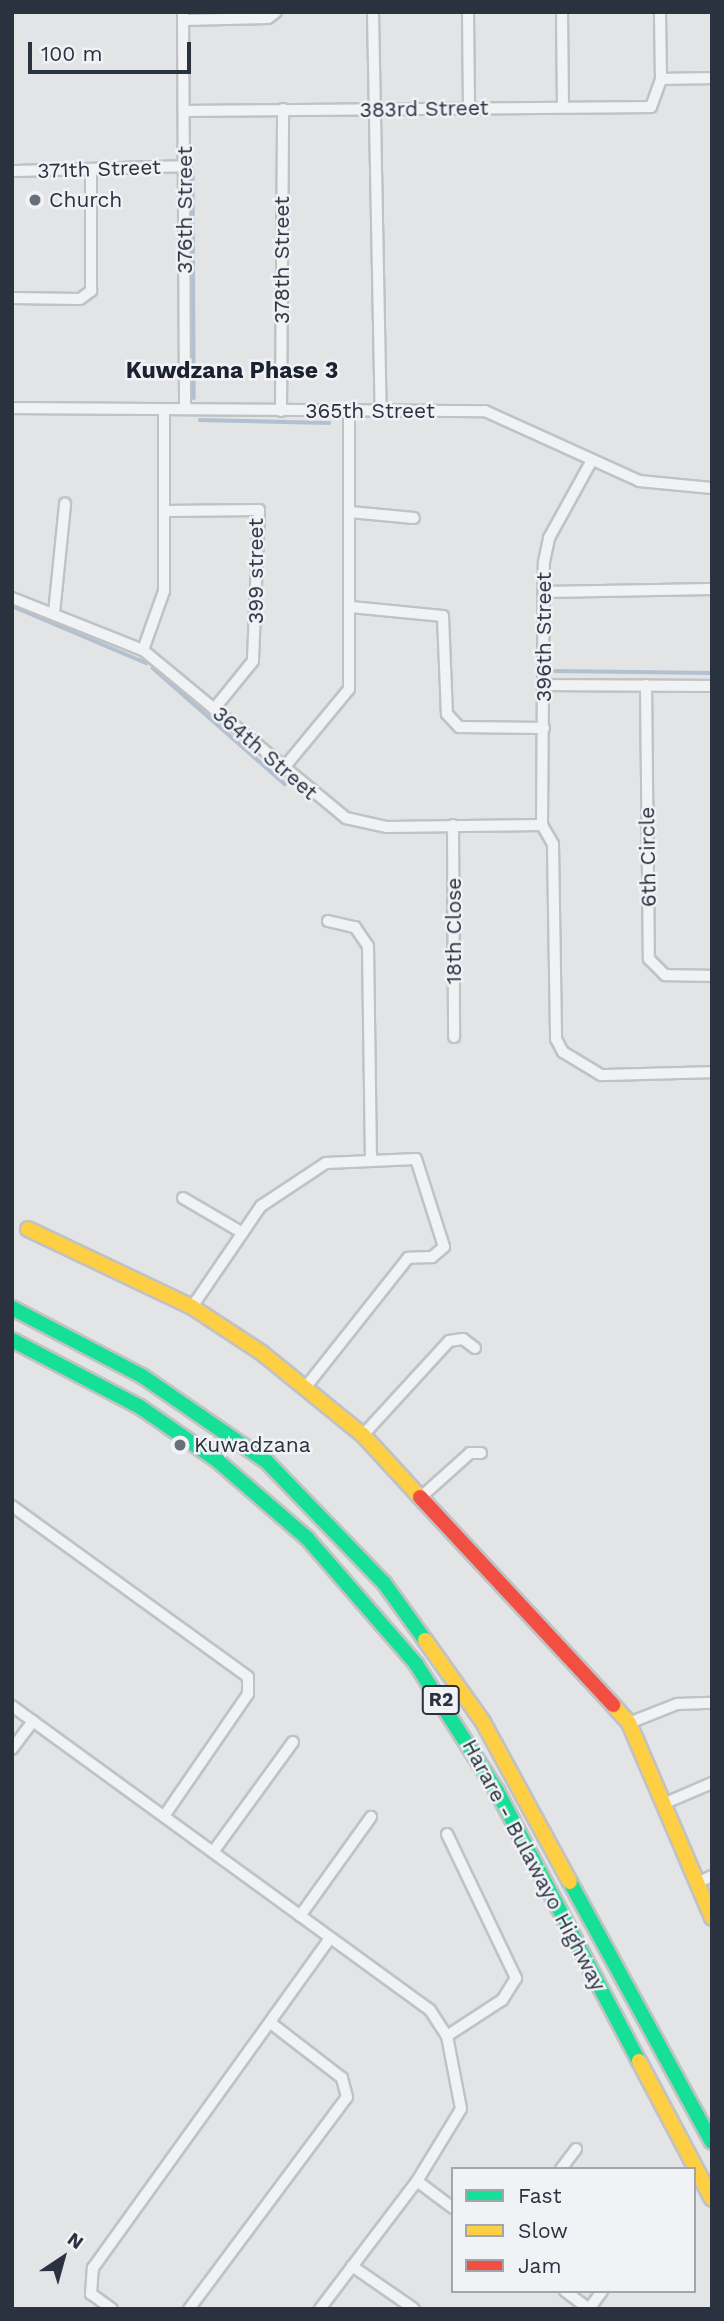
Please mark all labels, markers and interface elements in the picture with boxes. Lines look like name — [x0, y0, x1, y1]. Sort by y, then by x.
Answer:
scale bar — [32, 28, 194, 72]
text: 100 m — [41, 41, 103, 66]
street label: 383rd Street — [359, 95, 489, 123]
street label: 376th Street — [172, 146, 198, 274]
street label: 371th Street — [37, 154, 161, 184]
place label: Church — [49, 187, 122, 213]
marker: Church — [27, 192, 43, 208]
street label: 378th Street — [269, 196, 295, 324]
district label: Kuwdzana Phase 3 — [126, 357, 338, 385]
street label: 365th Street — [305, 398, 435, 424]
street label: 399 street — [243, 518, 269, 624]
street label: 396th Street — [531, 572, 557, 702]
street label: 364th Street — [208, 701, 322, 805]
street label: 6th Circle — [635, 807, 661, 907]
street label: 18th Close — [441, 878, 467, 984]
place label: Kuwadzana — [194, 1432, 311, 1458]
marker: Kuwadzana — [172, 1437, 188, 1453]
road number: R2 — [422, 1684, 460, 1716]
street label: Harare - Bulawayo Highway — [457, 1735, 611, 1995]
legend — [451, 2167, 696, 2293]
text: Fast — [518, 2183, 562, 2208]
text: Slow — [518, 2218, 568, 2243]
north arrow — [28, 2223, 98, 2293]
text: N — [63, 2227, 88, 2254]
text: Jam — [518, 2253, 561, 2278]

